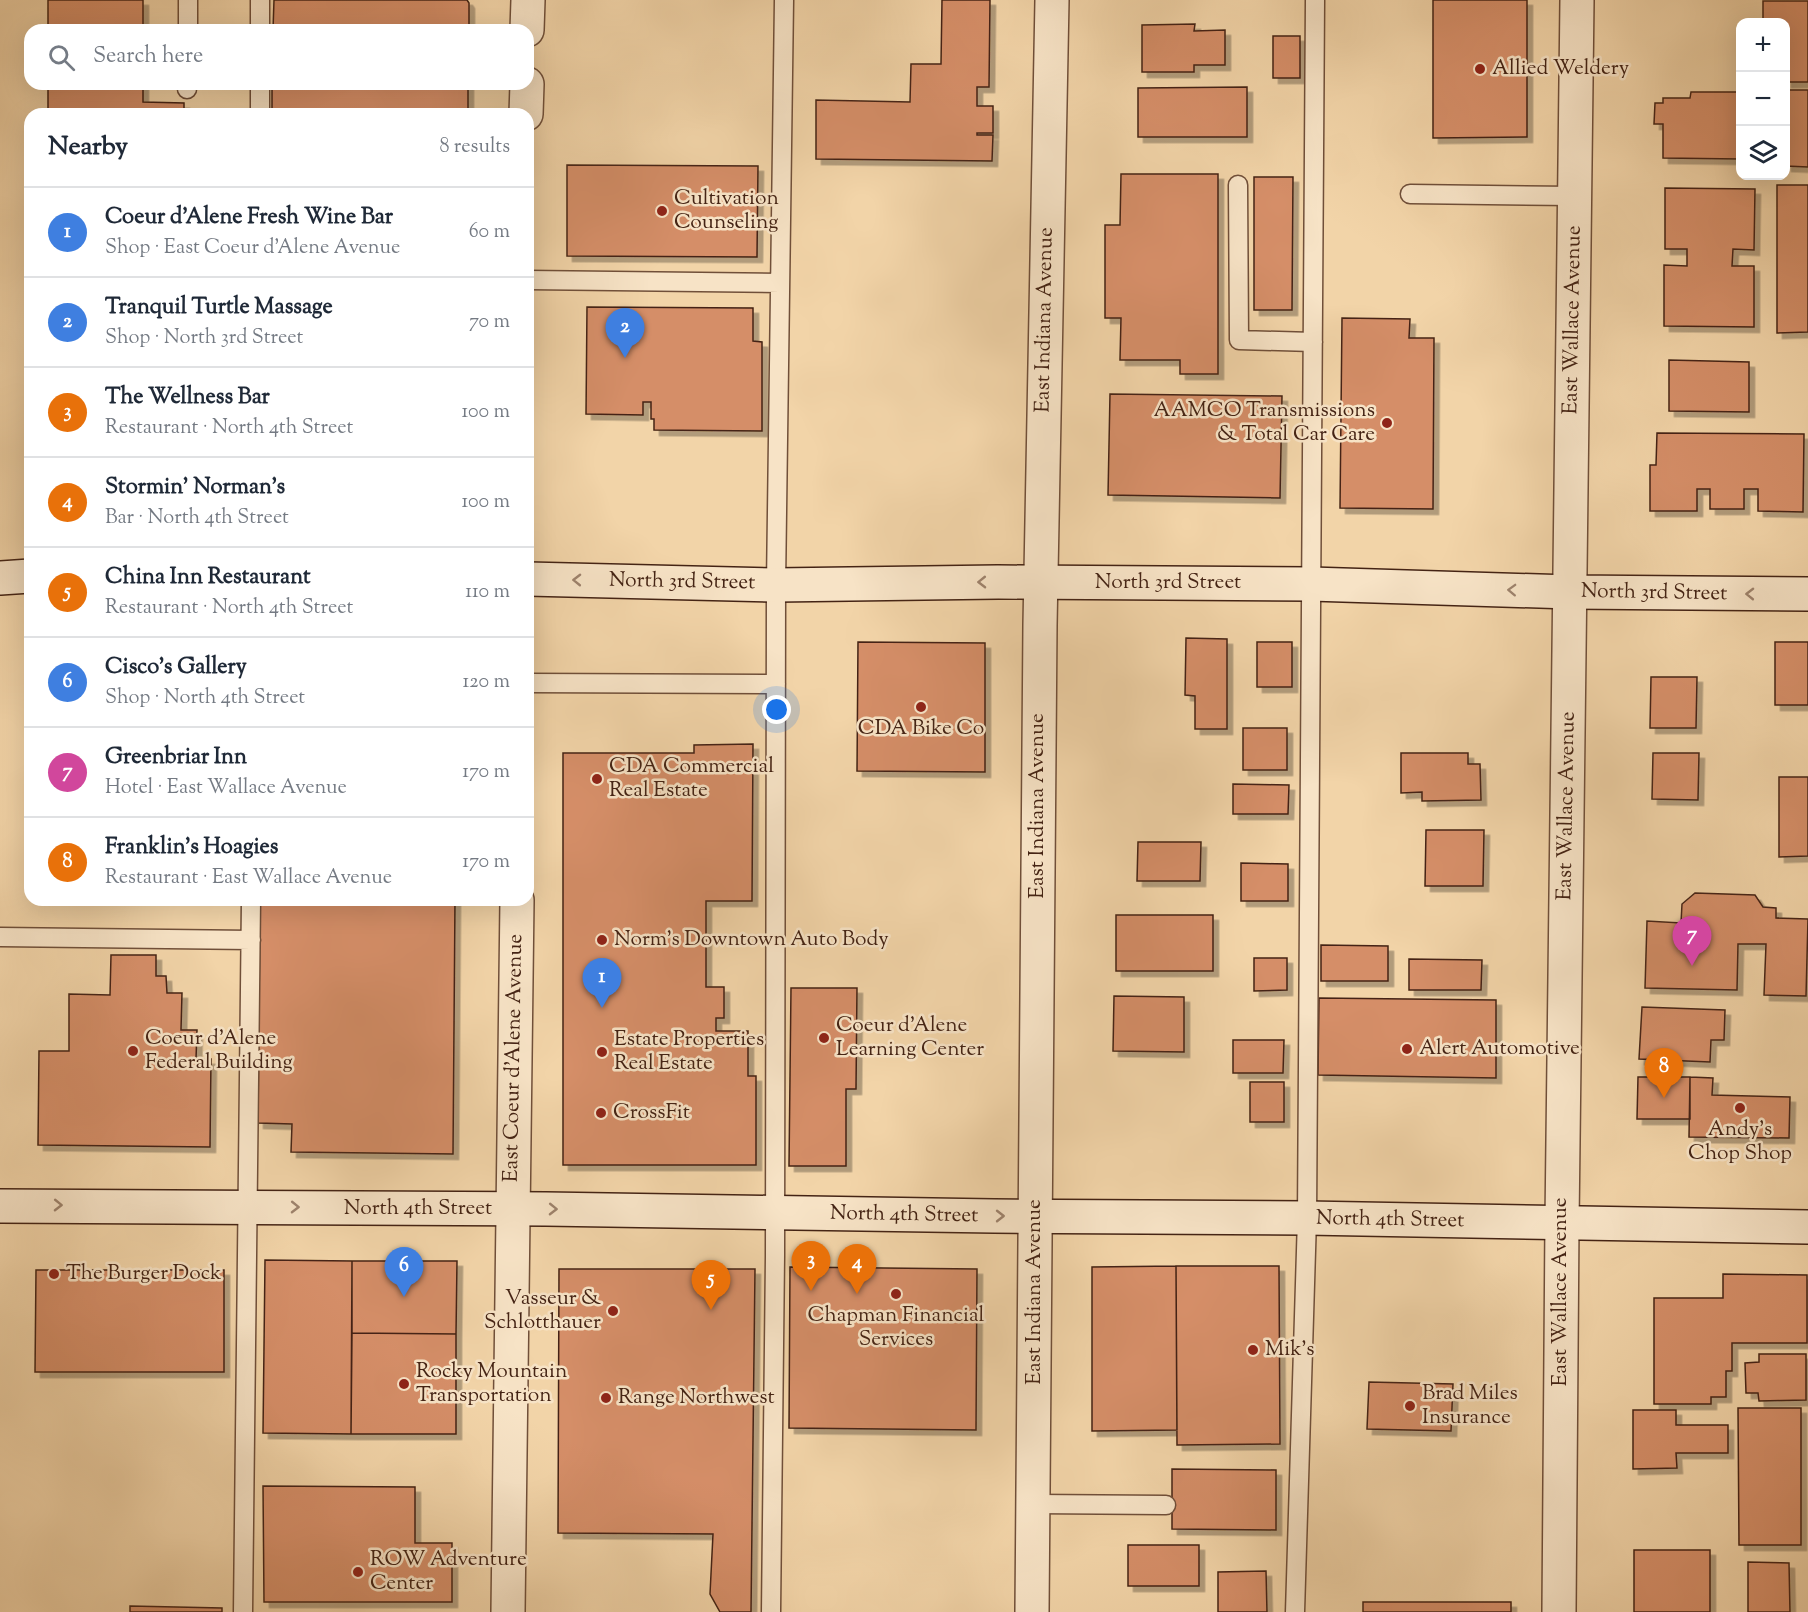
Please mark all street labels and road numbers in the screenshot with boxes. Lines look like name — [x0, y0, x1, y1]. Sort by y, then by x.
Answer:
street label: East Wallace Avenue — [1556, 225, 1590, 415]
street label: East Indiana Avenue — [1028, 227, 1062, 413]
street label: North 3rd Street — [608, 566, 756, 598]
street label: North 3rd Street — [1095, 568, 1241, 598]
street label: North 3rd Street — [1580, 577, 1728, 609]
street label: East Wallace Avenue — [1550, 711, 1584, 901]
street label: East Indiana Avenue — [1023, 713, 1053, 899]
street label: East Coeur d'Alene Avenue — [497, 934, 531, 1182]
street label: North 4th Street — [344, 1194, 492, 1224]
street label: East Wallace Avenue — [1546, 1197, 1576, 1387]
street label: North 4th Street — [830, 1199, 978, 1231]
street label: East Indiana Avenue — [1020, 1199, 1050, 1385]
street label: North 4th Street — [1316, 1204, 1464, 1236]

